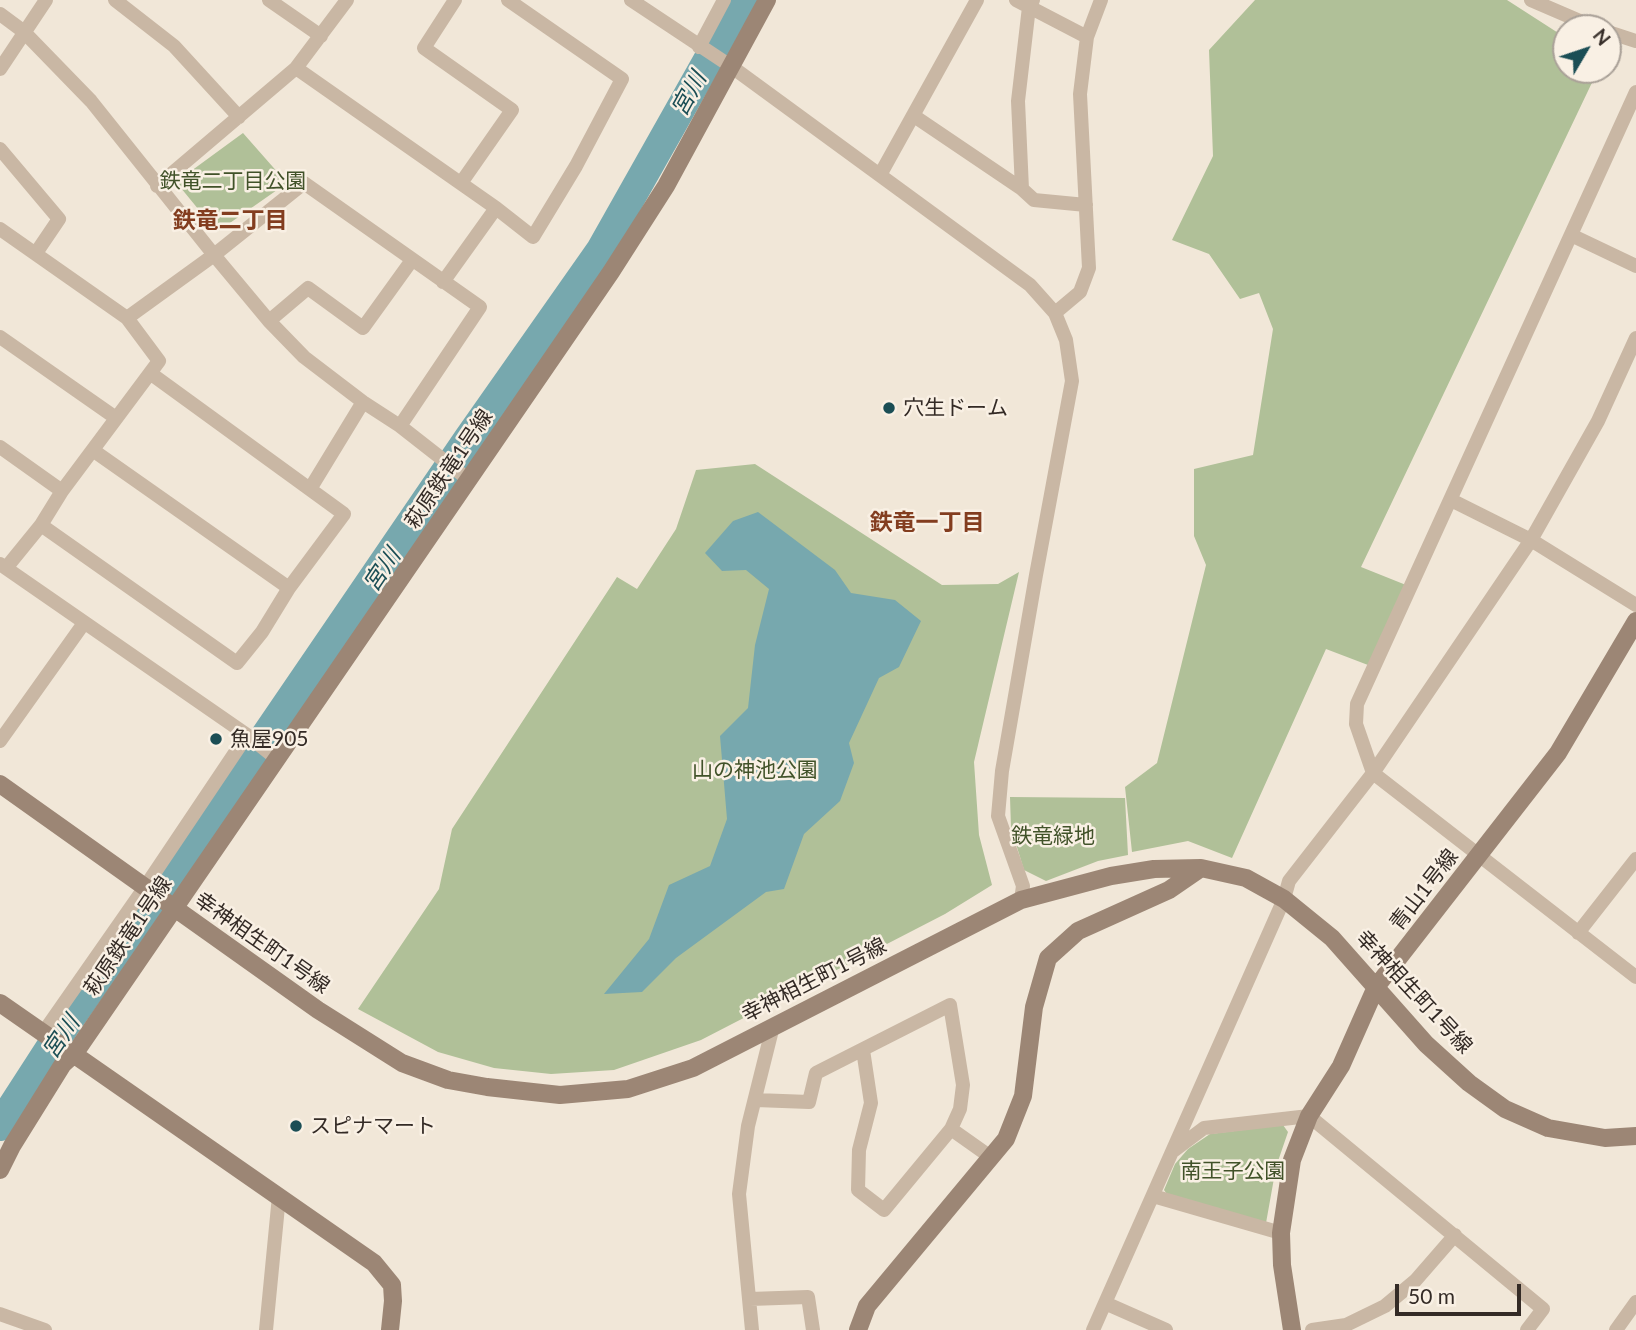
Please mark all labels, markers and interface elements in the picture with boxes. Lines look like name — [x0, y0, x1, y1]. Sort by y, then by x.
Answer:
north arrow — [1552, 14, 1622, 84]
text: N — [1589, 24, 1616, 50]
water label: 宮川 — [666, 67, 712, 121]
park label: 鉄竜二丁目公園 — [160, 168, 306, 194]
district label: 鉄竜二丁目 — [173, 207, 287, 235]
place label: 穴生ドーム — [903, 395, 1008, 421]
marker: 穴生ドーム — [881, 400, 897, 416]
street label: 萩原鉄竜1号線 — [400, 405, 498, 533]
district label: 鉄竜一丁目 — [870, 509, 984, 537]
water label: 宮川 — [358, 543, 406, 597]
place label: 魚屋905 — [230, 726, 309, 752]
marker: 魚屋905 — [208, 731, 224, 747]
park label: 山の神池公園 — [692, 757, 818, 783]
park label: 鉄竜緑地 — [1011, 823, 1095, 849]
street label: 青山1号線 — [1384, 844, 1464, 936]
street label: 萩原鉄竜1号線 — [79, 872, 177, 1000]
street label: 幸神相生町1号線 — [190, 887, 334, 999]
street label: 幸神相生町1号線 — [1351, 925, 1477, 1059]
street label: 幸神相生町1号線 — [737, 933, 891, 1027]
water label: 宮川 — [37, 1010, 85, 1064]
place label: スピナマート — [310, 1113, 436, 1139]
marker: スピナマート — [288, 1118, 304, 1134]
park label: 南王子公園 — [1181, 1158, 1285, 1184]
scale bar — [1398, 1270, 1524, 1314]
text: 50 m — [1408, 1283, 1455, 1308]

